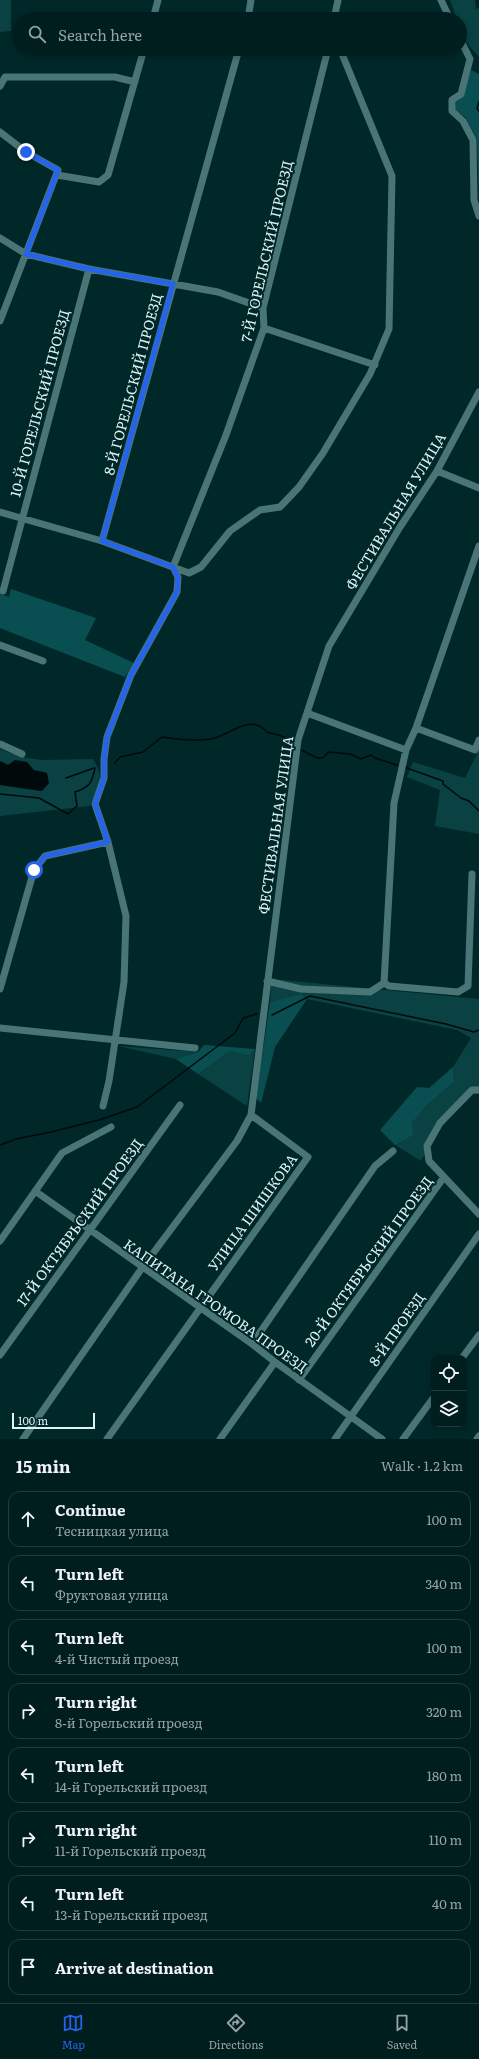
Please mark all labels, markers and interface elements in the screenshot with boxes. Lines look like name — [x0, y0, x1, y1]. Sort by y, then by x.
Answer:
search box — [12, 12, 467, 56]
icon: search — [26, 23, 48, 45]
text: Search here — [58, 23, 142, 46]
route end — [17, 143, 35, 161]
street label: 7-Й ГОРЕЛЬСКИЙ ПРОЕЗД — [235, 158, 297, 344]
street label: 8-Й ГОРЕЛЬСКИЙ ПРОЕЗД — [98, 291, 166, 477]
street label: 10-Й ГОРЕЛЬСКИЙ ПРОЕЗД — [4, 307, 74, 499]
street label: ФЕСТИВАЛЬНАЯ УЛИЦА — [340, 428, 450, 593]
street label: ФЕСТИВАЛЬНАЯ УЛИЦА — [253, 734, 298, 915]
route start — [25, 861, 43, 879]
street label: 17-Й ОКТЯБРЬСКИЙ ПРОЕЗД — [11, 1134, 147, 1310]
street label: УЛИЦА ШИШКОВА — [203, 1149, 302, 1275]
street label: 20-Й ОКТЯБРЬСКИЙ ПРОЕЗД — [299, 1172, 437, 1350]
street label: КАПИТАНА ГРОМОВА ПРОЕЗД — [120, 1234, 312, 1376]
street label: 8-Й ПРОЕЗД — [363, 1288, 429, 1370]
map controls — [431, 1355, 467, 1427]
button: locate — [431, 1355, 467, 1391]
button: layers — [431, 1391, 467, 1427]
scale bar — [12, 1411, 95, 1430]
text: 100 m — [18, 1412, 48, 1428]
text: 15 min — [16, 1453, 71, 1478]
text: Walk · 1.2 km — [381, 1456, 463, 1475]
text: Continue — [55, 1498, 125, 1521]
icon: ahead — [17, 1508, 39, 1530]
text: 100 m — [426, 1510, 462, 1529]
text: Тесницкая улица — [55, 1521, 169, 1540]
text: Turn left — [55, 1562, 124, 1585]
icon: left — [17, 1572, 39, 1594]
text: 340 m — [425, 1574, 462, 1593]
text: Фруктовая улица — [55, 1585, 168, 1604]
text: Turn left — [55, 1626, 124, 1649]
icon: left — [17, 1636, 39, 1658]
text: 100 m — [426, 1638, 462, 1657]
text: 4-й Чистый проезд — [55, 1649, 179, 1668]
text: Turn right — [55, 1690, 137, 1713]
icon: right — [17, 1700, 39, 1722]
text: 320 m — [426, 1702, 462, 1721]
text: 8-й Горельский проезд — [55, 1713, 203, 1732]
text: Turn left — [55, 1754, 124, 1777]
icon: left — [17, 1764, 39, 1786]
text: 180 m — [427, 1766, 462, 1785]
text: 14-й Горельский проезд — [55, 1777, 207, 1796]
text: Turn right — [55, 1818, 137, 1841]
icon: right — [17, 1828, 39, 1850]
text: 110 m — [429, 1830, 462, 1849]
text: 11-й Горельский проезд — [55, 1841, 206, 1860]
text: Turn left — [55, 1882, 124, 1905]
icon: left — [17, 1892, 39, 1914]
text: 40 m — [432, 1894, 462, 1913]
text: 13-й Горельский проезд — [55, 1905, 208, 1924]
icon: arrive — [17, 1956, 39, 1978]
text: Arrive at destination — [55, 1956, 214, 1979]
tab: Map — [62, 2012, 85, 2052]
tab: Directions — [208, 2012, 263, 2052]
tab: Saved — [387, 2012, 417, 2052]

